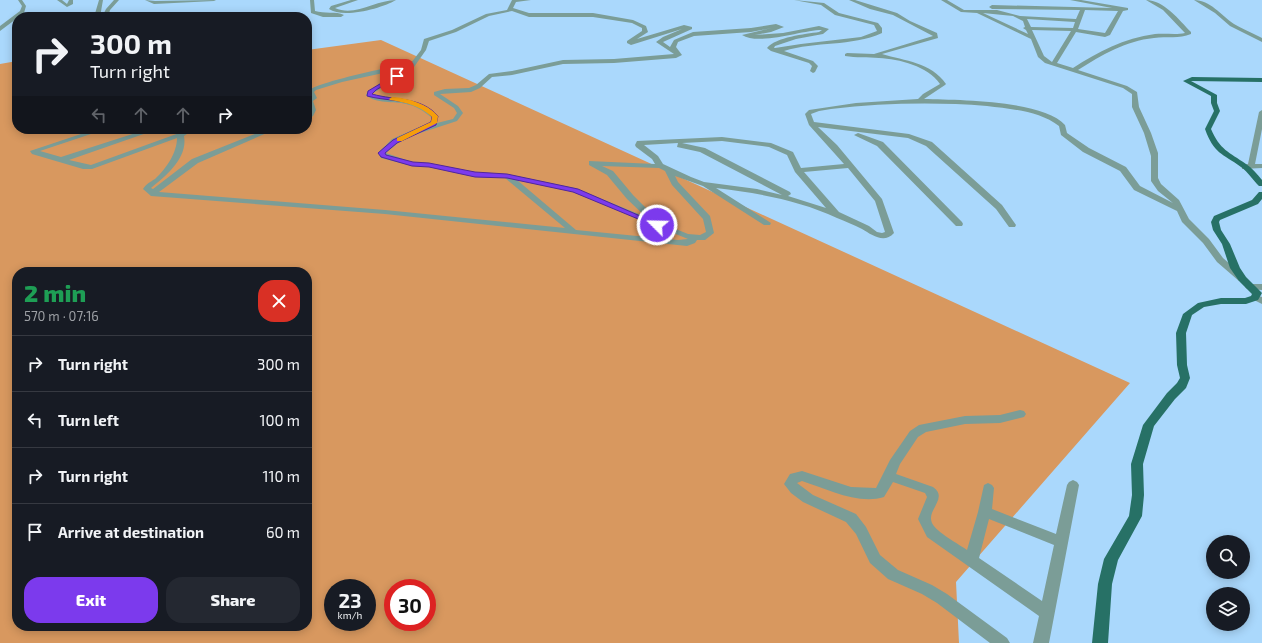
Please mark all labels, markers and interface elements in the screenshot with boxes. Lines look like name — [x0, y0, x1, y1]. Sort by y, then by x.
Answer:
text: 300 m — [90, 26, 172, 60]
icon: right — [24, 28, 76, 80]
pin — [380, 59, 414, 93]
text: Turn right — [90, 60, 170, 82]
icon: arrive — [386, 65, 408, 87]
icon: left — [88, 104, 110, 126]
icon: ahead — [130, 104, 152, 126]
icon: ahead — [172, 104, 194, 126]
icon: right — [214, 104, 236, 126]
position arrow — [636, 204, 678, 246]
text: 2 min — [24, 278, 86, 307]
button: close — [258, 280, 300, 322]
text: 570 m · 07:16 — [24, 308, 99, 324]
icon: right — [24, 353, 46, 375]
text: Turn right — [58, 355, 128, 373]
text: 300 m — [257, 355, 300, 373]
icon: left — [24, 409, 46, 431]
text: Turn left — [58, 411, 119, 429]
text: 100 m — [259, 411, 300, 429]
icon: right — [24, 465, 46, 487]
text: Turn right — [58, 467, 128, 485]
text: 110 m — [263, 467, 300, 485]
icon: arrive — [24, 521, 46, 543]
text: Arrive at destination — [58, 523, 204, 541]
text: 60 m — [266, 523, 300, 541]
map controls — [1206, 535, 1250, 631]
button: search — [1206, 535, 1250, 579]
button: Exit — [24, 577, 158, 623]
button: Share — [166, 577, 300, 623]
speed limit sign: 30 — [384, 579, 436, 631]
button: layers — [1206, 587, 1250, 631]
text: 23 — [339, 588, 361, 612]
text: km/h — [338, 609, 362, 621]

